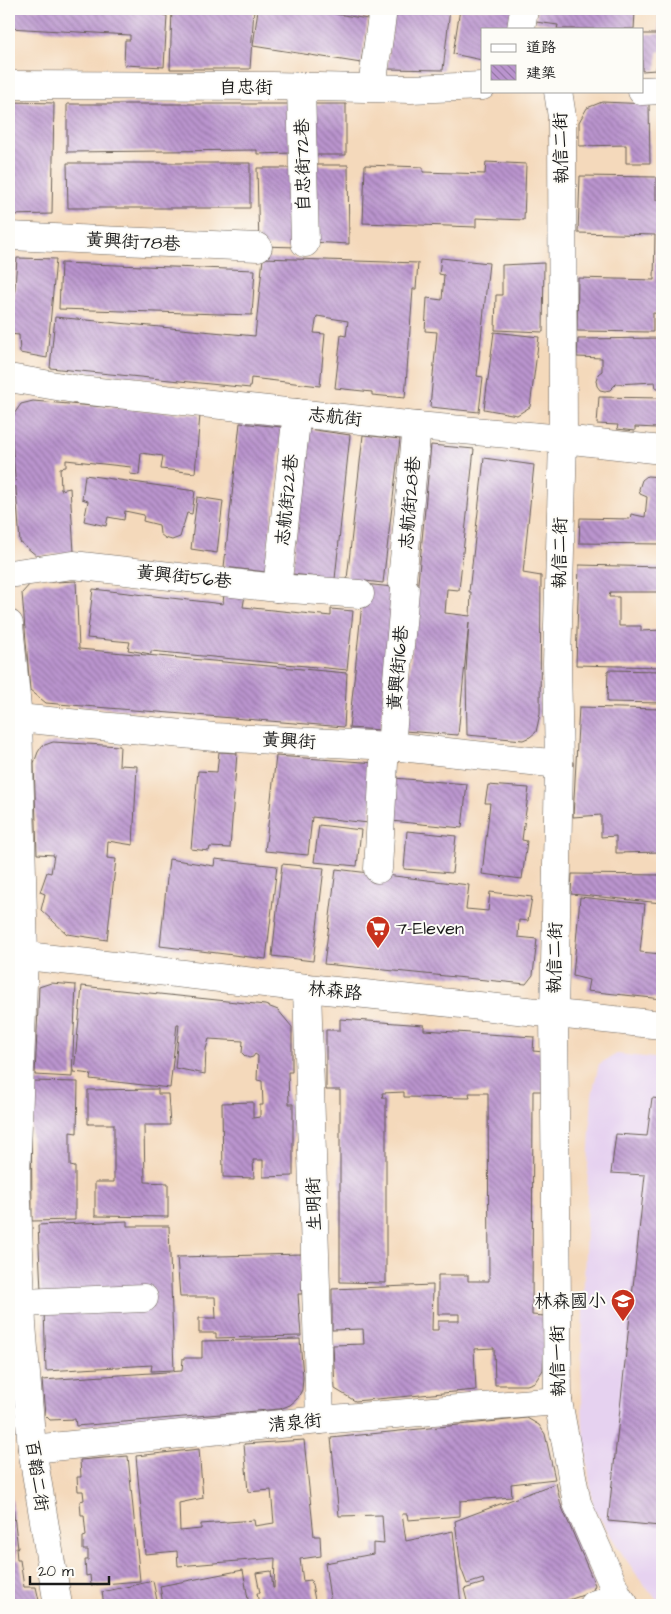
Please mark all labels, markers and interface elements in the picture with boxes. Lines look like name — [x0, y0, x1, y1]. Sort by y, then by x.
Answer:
legend — [481, 28, 644, 92]
text: 道路 — [526, 37, 556, 58]
text: 建築 — [526, 63, 556, 84]
street label: 自忠街 — [219, 75, 273, 100]
street label: 執信二街 — [548, 112, 574, 184]
street label: 自忠街72巷 — [290, 118, 316, 212]
street label: 黃興街78巷 — [85, 227, 181, 257]
street label: 志航街 — [307, 402, 363, 432]
street label: 志航街22巷 — [270, 453, 304, 547]
street label: 志航街28巷 — [393, 455, 427, 551]
street label: 執信二街 — [547, 517, 573, 589]
street label: 黃興街56巷 — [135, 560, 233, 594]
street label: 黃興街16巷 — [382, 624, 414, 712]
street label: 黃興街 — [261, 727, 317, 755]
supermarket icon: 7-Eleven — [365, 915, 391, 949]
place label: 7-Eleven — [396, 916, 464, 941]
street label: 執信二街 — [542, 922, 568, 994]
street label: 林森路 — [307, 976, 363, 1006]
street label: 生明街 — [301, 1177, 327, 1231]
school or university icon: 林森國小 — [610, 1288, 636, 1322]
place label: 林森國小 — [534, 1289, 606, 1314]
street label: 執信一街 — [545, 1325, 571, 1397]
street label: 清泉街 — [267, 1408, 323, 1438]
street label: 百韜二街 — [20, 1439, 54, 1513]
scale bar — [30, 1554, 109, 1586]
text: 20 m — [38, 1561, 74, 1582]

